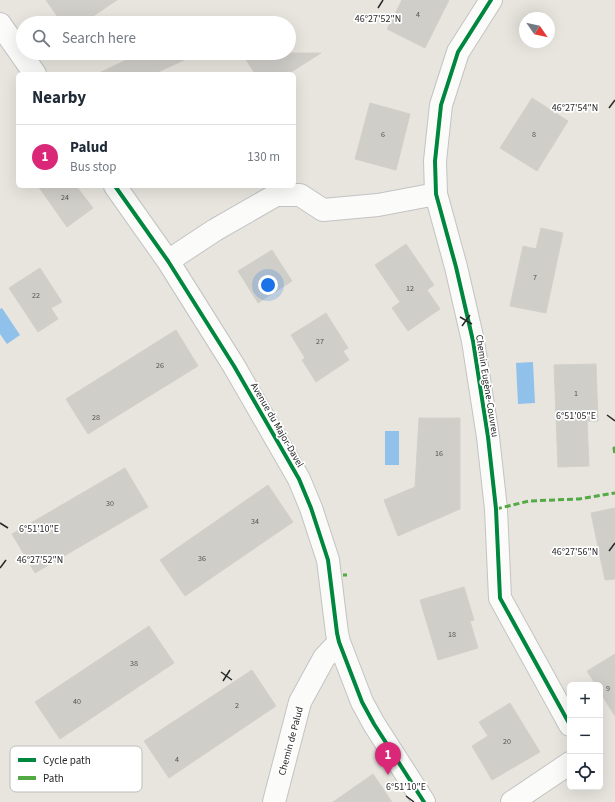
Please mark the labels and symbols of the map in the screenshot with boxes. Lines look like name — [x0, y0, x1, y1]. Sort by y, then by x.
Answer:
house number: 4 — [416, 9, 420, 20]
text: 46°27'52"N — [355, 12, 401, 26]
north arrow — [519, 12, 555, 48]
text: 46°27'54"N — [552, 101, 598, 115]
house number: 6 — [381, 129, 385, 140]
house number: 8 — [532, 129, 536, 140]
house number: 24 — [61, 192, 69, 203]
house number: 7 — [533, 272, 537, 283]
your location — [258, 275, 278, 295]
house number: 12 — [406, 283, 414, 294]
house number: 22 — [32, 290, 40, 301]
street label: Chemin Eugène-Couvreu — [472, 334, 502, 438]
house number: 27 — [316, 336, 324, 347]
house number: 26 — [156, 360, 164, 371]
street label: Avenue du Major-Davel — [247, 380, 307, 470]
house number: 1 — [574, 388, 578, 399]
text: 6°51'05"E — [556, 409, 596, 423]
house number: 28 — [92, 412, 100, 423]
house number: 16 — [435, 448, 443, 459]
house number: 30 — [106, 498, 114, 509]
house number: 34 — [251, 516, 259, 527]
text: 6°51'10"E — [19, 522, 59, 536]
text: 46°27'56"N — [552, 545, 598, 559]
text: 46°27'52"N — [17, 553, 63, 567]
house number: 36 — [198, 553, 206, 564]
house number: 18 — [448, 629, 456, 640]
house number: 38 — [130, 658, 138, 669]
house number: 9 — [606, 683, 610, 694]
house number: 40 — [73, 696, 81, 707]
house number: 2 — [235, 700, 239, 711]
street label: Chemin de Palud — [275, 705, 307, 777]
house number: 20 — [503, 736, 511, 747]
pin: 1 — [375, 742, 401, 775]
legend — [10, 746, 142, 792]
text: Cycle path — [43, 753, 91, 768]
house number: 4 — [175, 754, 179, 765]
text: Path — [43, 771, 64, 786]
text: 6°51'10"E — [386, 780, 426, 794]

